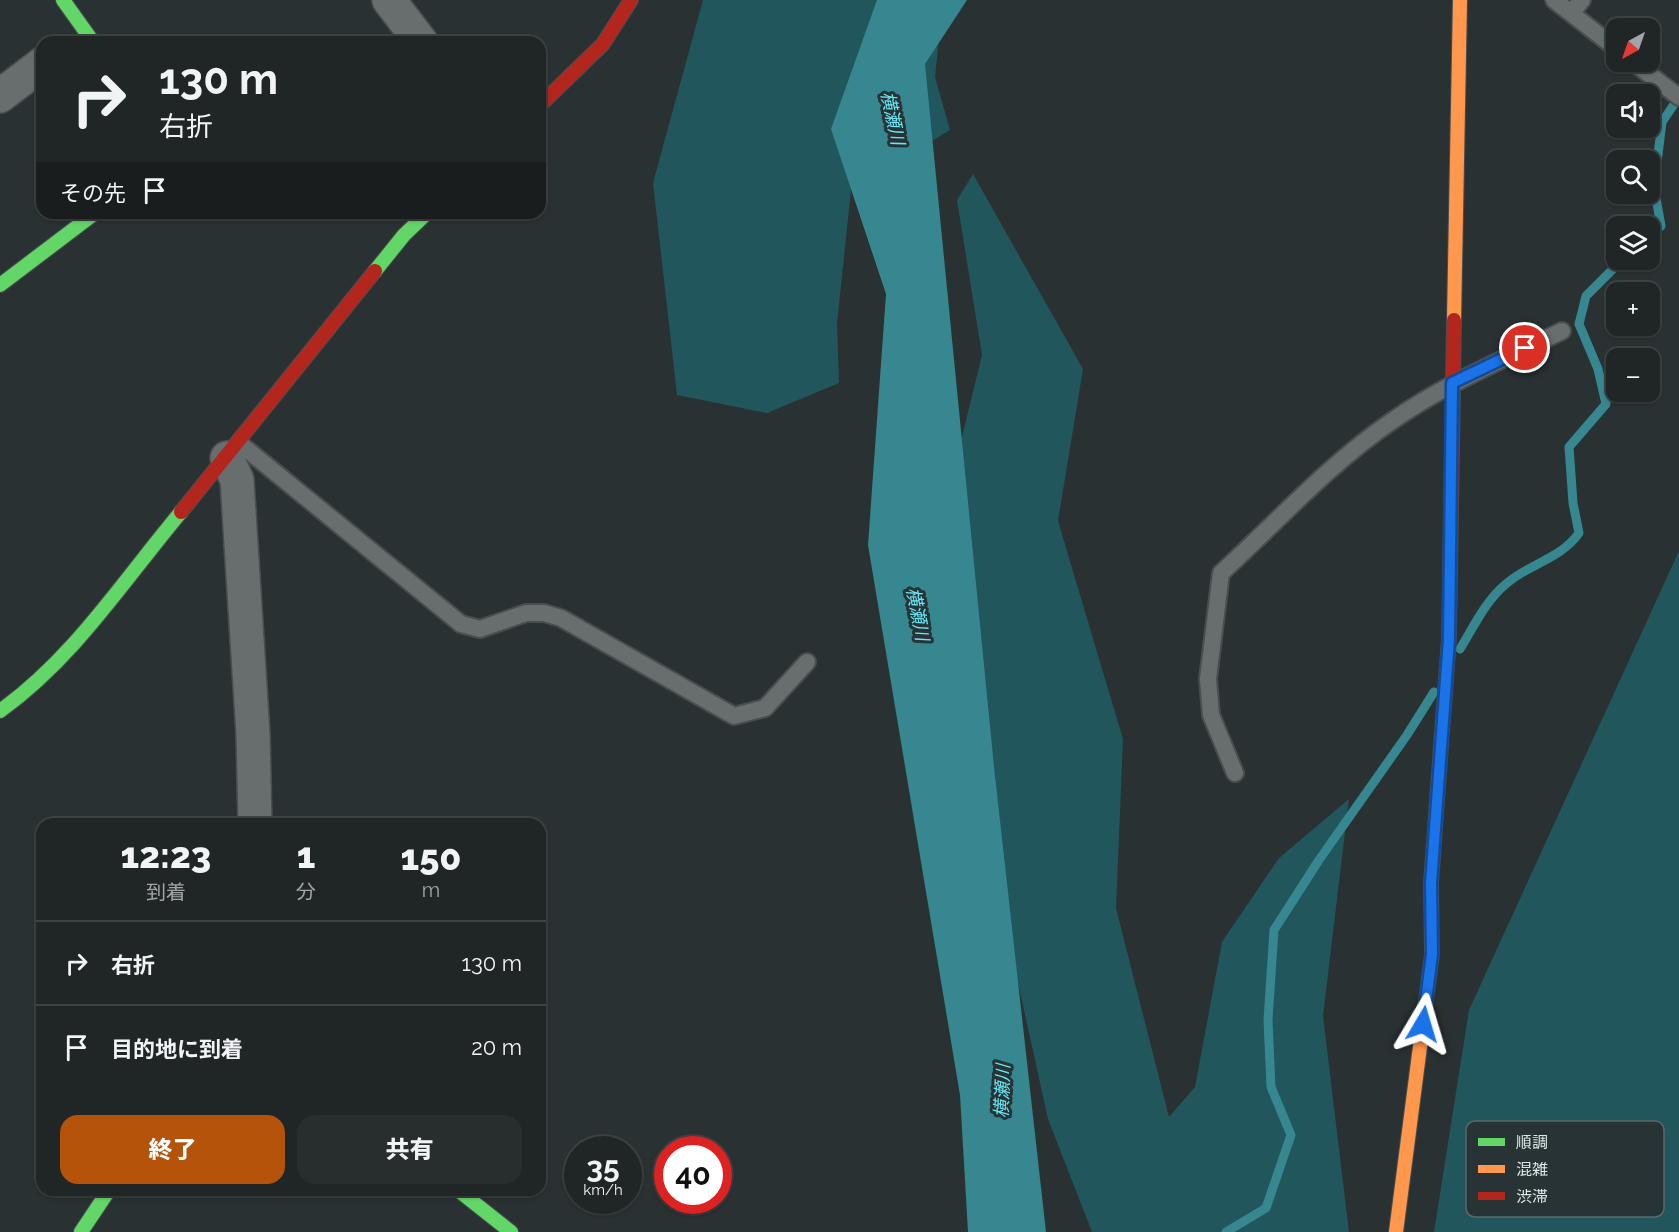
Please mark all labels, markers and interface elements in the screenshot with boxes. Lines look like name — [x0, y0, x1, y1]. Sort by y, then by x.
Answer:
north arrow — [1606, 18, 1660, 72]
map controls — [1606, 18, 1660, 402]
text: 130 m — [159, 55, 278, 104]
icon: right — [60, 60, 138, 138]
button: sound — [1606, 84, 1660, 138]
water label: 横瀬川 — [877, 89, 909, 149]
text: 右折 — [159, 111, 213, 142]
button: search — [1606, 150, 1660, 204]
icon: arrive — [138, 174, 171, 207]
text: その先 — [60, 180, 126, 206]
button: layers — [1606, 216, 1660, 270]
button: + — [1606, 282, 1660, 336]
pin — [1499, 322, 1550, 373]
icon: arrive — [1508, 331, 1541, 364]
button: − — [1606, 348, 1660, 402]
water label: 横瀬川 — [903, 585, 934, 644]
text: 12:23 — [121, 834, 211, 876]
text: 1 — [297, 834, 315, 876]
text: 150 — [401, 836, 461, 878]
text: m — [422, 878, 440, 902]
text: 到着 — [146, 880, 186, 904]
text: 分 — [296, 880, 316, 904]
icon: right — [60, 947, 93, 980]
text: 130 m — [462, 950, 522, 976]
text: 右折 — [111, 952, 155, 978]
position arrow — [1391, 992, 1455, 1056]
icon: arrive — [60, 1031, 93, 1064]
text: 20 m — [471, 1034, 522, 1060]
text: 目的地に到着 — [111, 1036, 243, 1062]
water label: 横瀬川 — [991, 1062, 1014, 1118]
button: 終了 — [60, 1115, 285, 1184]
button: 共有 — [297, 1115, 522, 1184]
legend — [1466, 1121, 1664, 1217]
text: 順調 — [1516, 1133, 1548, 1152]
speed limit sign: 40 — [654, 1136, 732, 1214]
text: 35 — [586, 1150, 620, 1185]
text: 混雑 — [1516, 1160, 1548, 1179]
text: km/h — [583, 1181, 623, 1199]
text: 渋滞 — [1516, 1187, 1548, 1206]

